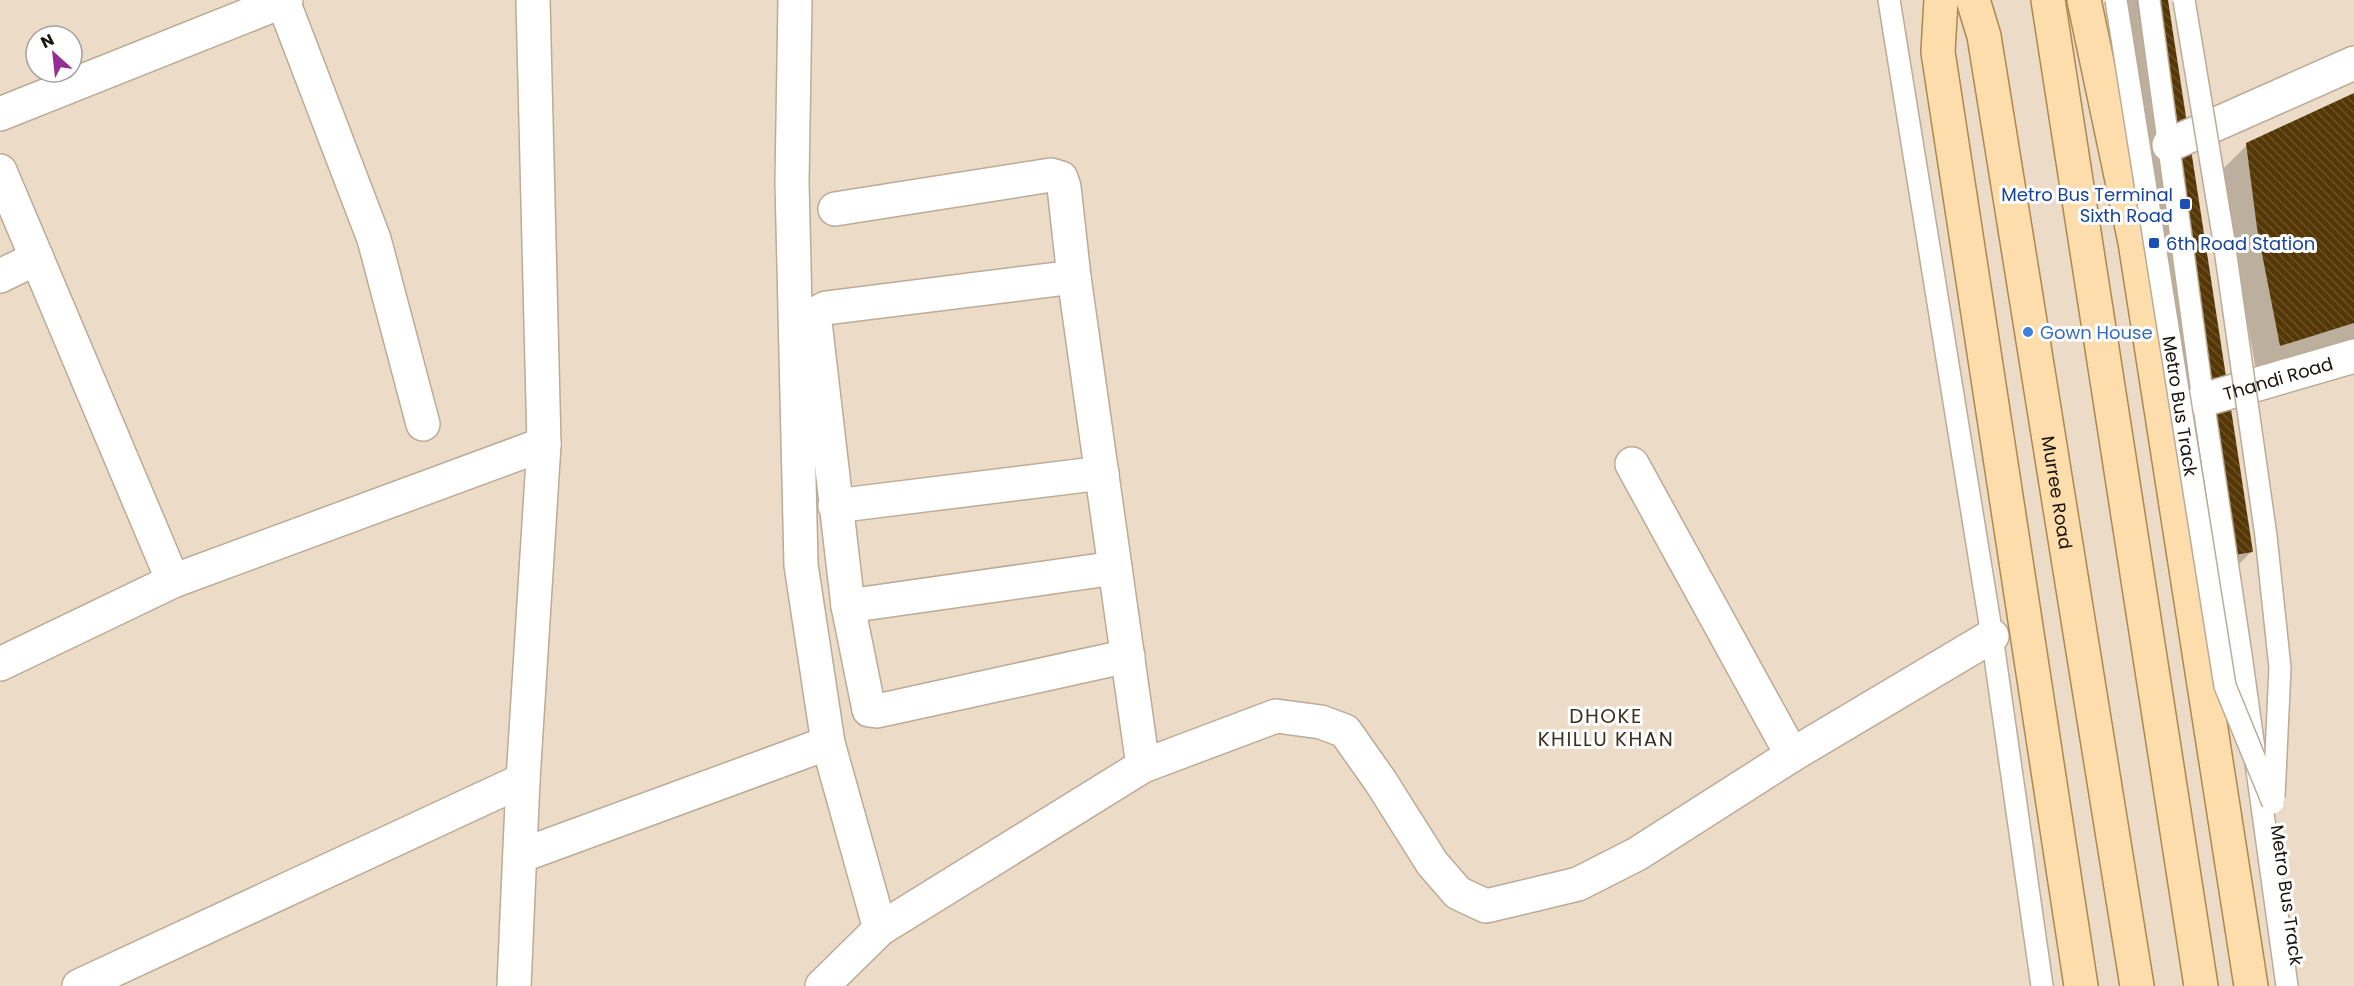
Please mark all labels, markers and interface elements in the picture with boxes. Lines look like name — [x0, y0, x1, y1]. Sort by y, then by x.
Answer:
north arrow — [24, 24, 84, 84]
text: N — [37, 28, 58, 54]
place label: Metro Bus Terminal Sixth Road — [2001, 182, 2173, 228]
marker: Metro Bus Terminal Sixth Road — [2178, 197, 2192, 211]
place label: 6th Road Station — [2166, 231, 2315, 256]
marker: 6th Road Station — [2147, 236, 2161, 250]
place label: Gown House — [2040, 320, 2153, 345]
marker: Gown House — [2021, 325, 2035, 339]
street label: Metro Bus Track — [2157, 334, 2204, 479]
street label: Thandi Road — [2220, 350, 2336, 406]
street label: Murree Road — [2036, 434, 2079, 551]
district label: DHOKE KHILLU KHAN — [1538, 702, 1674, 753]
street label: Metro Bus Track — [2265, 823, 2309, 968]

